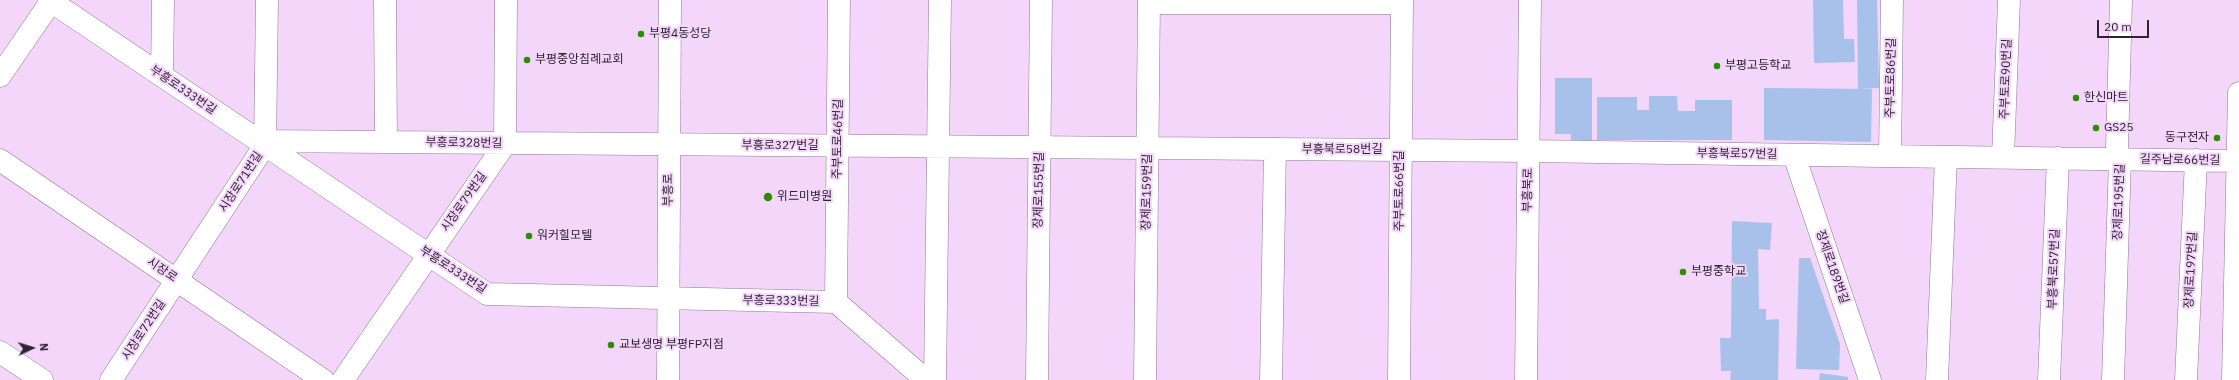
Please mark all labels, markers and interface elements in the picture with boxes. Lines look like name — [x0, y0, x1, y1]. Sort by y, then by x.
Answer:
scale bar — [2099, 12, 2151, 38]
text: 20 m — [2104, 19, 2132, 34]
place label: 부평4동성당 — [649, 27, 711, 41]
marker: 부평4동성당 — [636, 29, 646, 39]
street label: 주부토로86번길 — [1883, 38, 1899, 118]
street label: 주부토로90번길 — [1997, 38, 2015, 120]
place label: 부평중앙침례교회 — [535, 53, 623, 67]
marker: 부평중앙침례교회 — [522, 55, 532, 65]
place label: 부평고등학교 — [1725, 59, 1791, 73]
marker: 부평고등학교 — [1712, 61, 1722, 71]
street label: 부흥로333번길 — [147, 63, 219, 117]
place label: 한신마트 — [2084, 91, 2128, 105]
marker: 한신마트 — [2071, 93, 2081, 103]
street label: 주부토로46번길 — [830, 99, 846, 179]
place label: GS25 — [2104, 121, 2134, 135]
marker: GS25 — [2091, 123, 2101, 133]
place label: 동구전자 — [2165, 131, 2209, 145]
marker: 동구전자 — [2212, 133, 2222, 143]
street label: 부흥로328번길 — [425, 135, 503, 151]
street label: 부흥로327번길 — [742, 139, 818, 153]
street label: 부흥북로58번길 — [1302, 143, 1382, 157]
street label: 부흥북로57번길 — [1697, 146, 1777, 162]
street label: 시장로71번길 — [216, 149, 266, 215]
street label: 장제로155번길 — [1031, 151, 1047, 229]
street label: 주부토로66번길 — [1393, 151, 1407, 231]
street label: 길주남로66번길 — [2140, 152, 2220, 168]
street label: 장제로159번길 — [1139, 153, 1155, 231]
street label: 장제로195번길 — [2110, 163, 2128, 241]
street label: 부흥북로 — [1520, 168, 1536, 212]
street label: 시장로79번길 — [438, 169, 490, 235]
street label: 부흥로 — [662, 173, 676, 207]
place label: 위드미병원 — [777, 190, 832, 204]
marker: 위드미병원 — [762, 191, 774, 203]
street label: 장제로189번길 — [1813, 228, 1851, 306]
street label: 부흥북로57번길 — [2045, 228, 2063, 310]
place label: 워커힐모텔 — [537, 229, 592, 243]
marker: 워커힐모텔 — [524, 231, 534, 241]
street label: 장제로197번길 — [2182, 231, 2200, 309]
street label: 부흥로333번길 — [417, 243, 489, 297]
street label: 시장로 — [144, 255, 180, 285]
place label: 부평중학교 — [1691, 265, 1746, 279]
marker: 부평중학교 — [1678, 267, 1688, 277]
street label: 부흥로333번길 — [742, 293, 820, 309]
street label: 시장로72번길 — [119, 297, 169, 363]
north arrow — [12, 328, 52, 368]
place label: 교보생명 부평FP지점 — [619, 338, 724, 352]
marker: 교보생명 부평FP지점 — [606, 340, 616, 350]
text: N — [37, 343, 51, 352]

